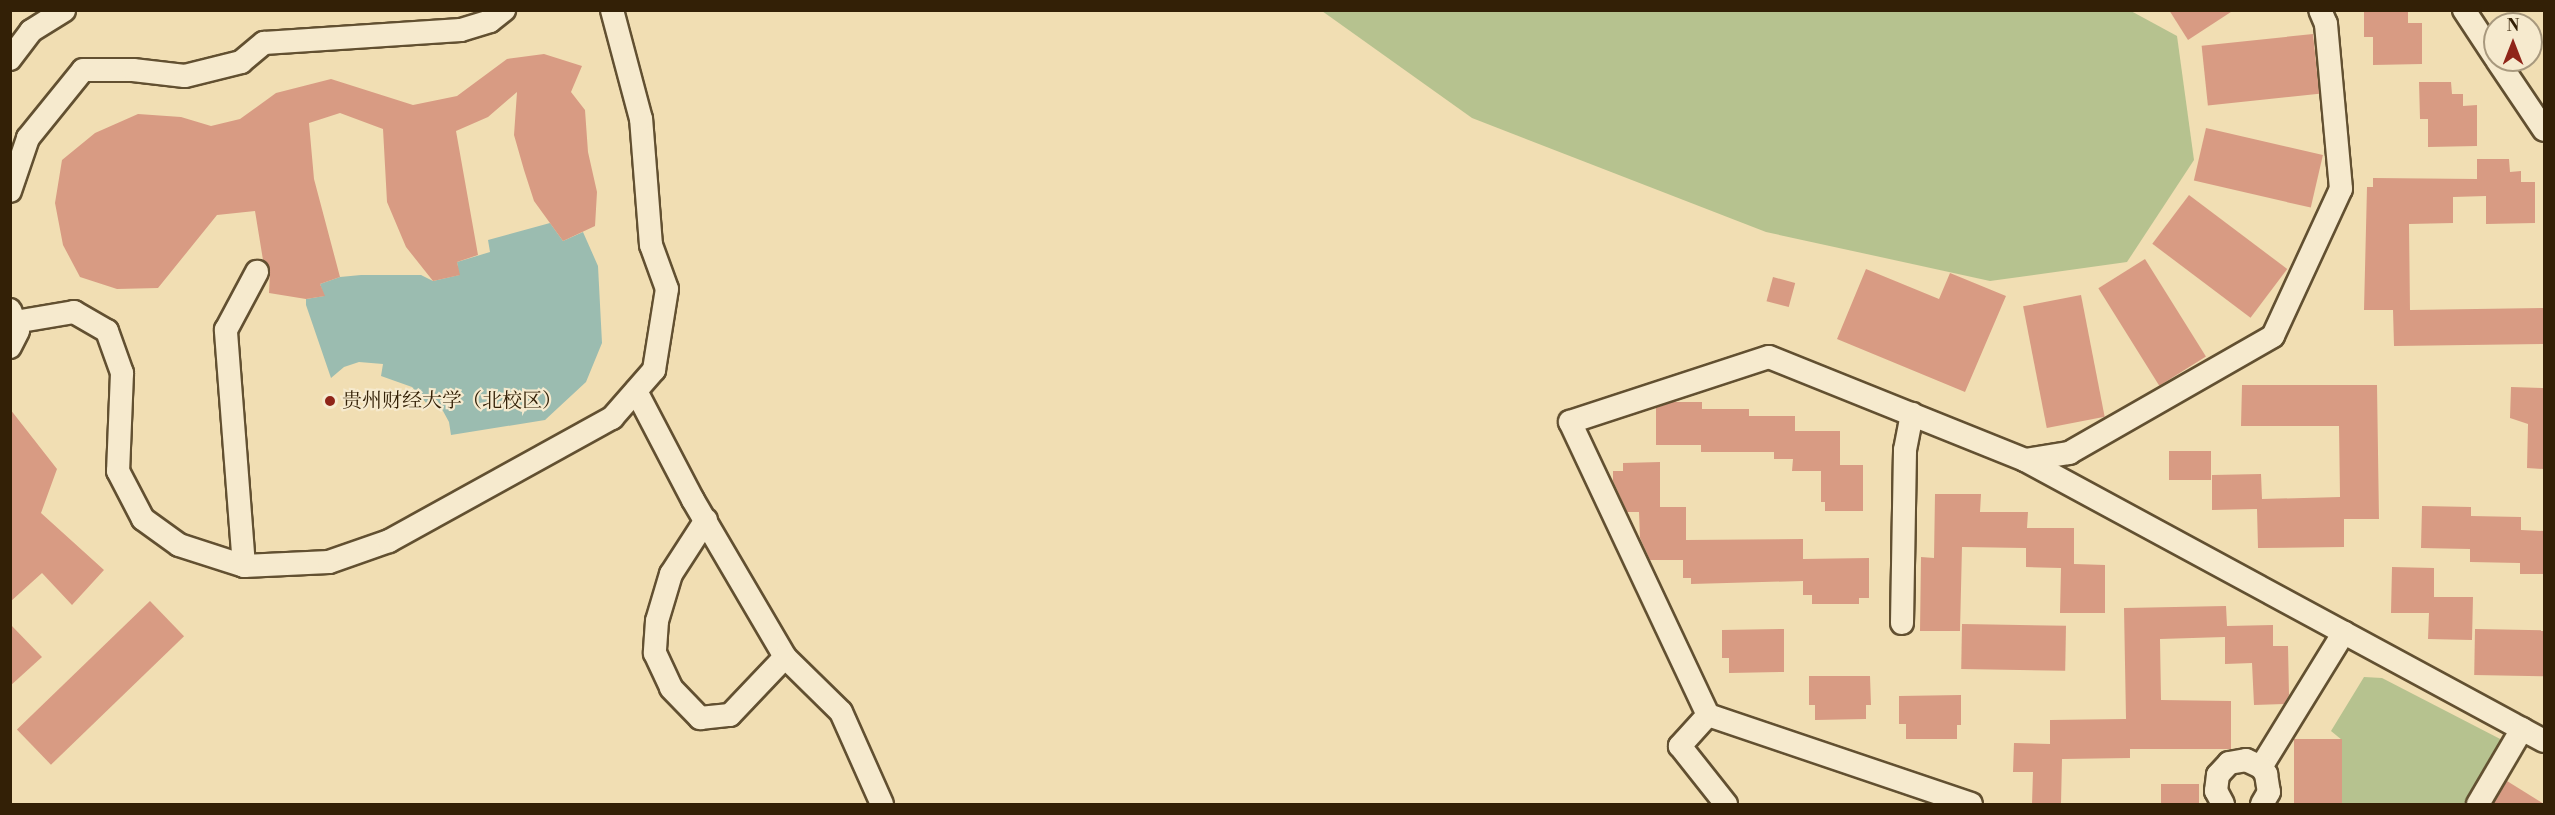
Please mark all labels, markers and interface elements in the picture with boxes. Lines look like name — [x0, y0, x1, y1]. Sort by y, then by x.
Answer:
north arrow — [2483, 12, 2543, 72]
text: N — [2507, 16, 2519, 36]
place label: 贵州财经大学（北校区） — [342, 389, 562, 413]
marker: 贵州财经大学（北校区） — [323, 394, 337, 408]

